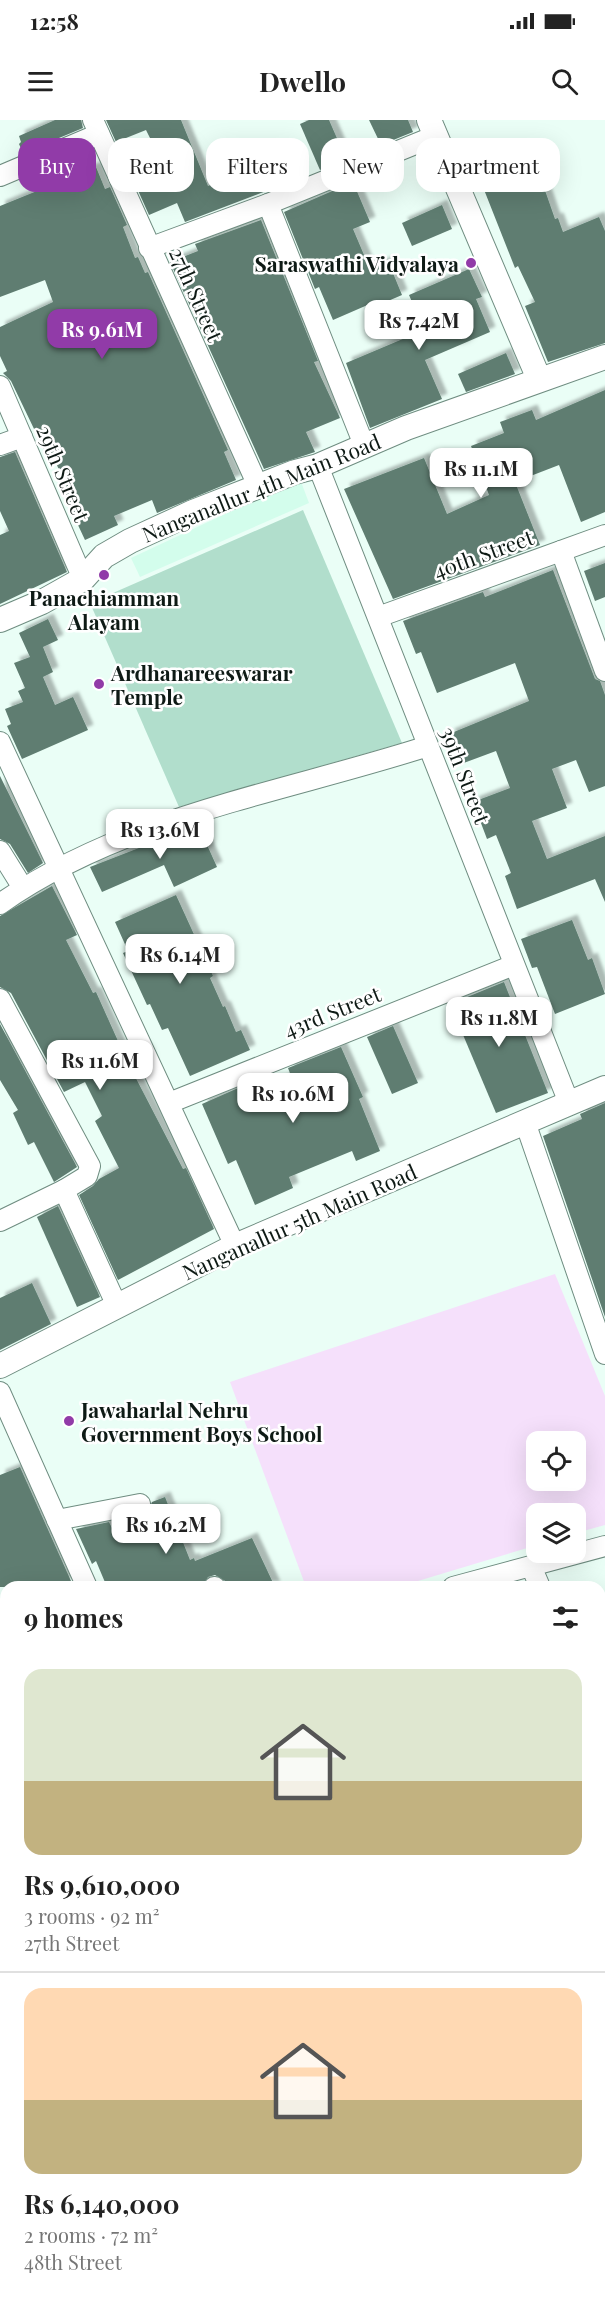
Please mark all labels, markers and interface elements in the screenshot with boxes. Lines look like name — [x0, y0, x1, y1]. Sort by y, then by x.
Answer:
text: 12:58 — [30, 6, 79, 36]
text: Dwello — [259, 63, 346, 99]
icon: menu — [24, 65, 57, 98]
icon: search — [548, 65, 581, 98]
chip: Buy — [18, 138, 96, 192]
chip: Rent — [108, 138, 194, 192]
chip: Filters — [206, 138, 309, 192]
chip: New — [321, 138, 404, 192]
chip: Apartment — [416, 138, 560, 192]
street label: 27th Street — [164, 243, 230, 346]
place label: Saraswathi Vidyalaya — [255, 249, 459, 277]
marker: Saraswathi Vidyalaya — [464, 256, 478, 270]
pin: Rs 7.42M — [357, 300, 481, 351]
text: Rs 7.42M — [378, 306, 460, 333]
pin: Rs 9.61M — [40, 309, 164, 360]
text: Rs 9.61M — [61, 315, 143, 342]
street label: 29th Street — [31, 421, 97, 526]
street label: Nanganallur 4th Main Road — [137, 426, 385, 548]
pin: Rs 11.1M — [419, 448, 543, 499]
text: Rs 11.1M — [444, 454, 518, 481]
street label: 40th Street — [429, 522, 537, 584]
marker: Panachiamman Alayam — [97, 568, 111, 582]
place label: Panachiamman Alayam — [29, 583, 179, 635]
place label: Ardhanareeswarar Temple — [110, 658, 293, 710]
marker: Ardhanareeswarar Temple — [92, 677, 106, 691]
street label: 39th Street — [435, 723, 497, 828]
pin: Rs 13.6M — [98, 809, 222, 860]
text: Rs 13.6M — [120, 815, 200, 842]
pin: Rs 6.14M — [118, 934, 242, 985]
text: Rs 6.14M — [139, 940, 221, 967]
street label: 43rd Street — [279, 979, 385, 1043]
pin: Rs 11.8M — [437, 997, 561, 1048]
text: Rs 11.8M — [460, 1003, 538, 1030]
pin: Rs 11.6M — [38, 1040, 162, 1091]
text: Rs 11.6M — [61, 1046, 139, 1073]
pin: Rs 10.6M — [231, 1073, 355, 1124]
text: Rs 10.6M — [251, 1079, 335, 1106]
street label: Nanganallur 5th Main Road — [177, 1157, 421, 1285]
place label: Jawaharlal Nehru Government Boys School — [80, 1395, 323, 1447]
marker: Jawaharlal Nehru Government Boys School — [62, 1414, 76, 1428]
map controls — [526, 1431, 586, 1563]
button: locate — [526, 1431, 586, 1491]
button: layers — [526, 1503, 586, 1563]
pin: Rs 16.2M — [104, 1504, 228, 1555]
text: Rs 16.2M — [125, 1510, 207, 1537]
text: 9 homes — [24, 1600, 123, 1635]
icon: filters — [549, 1601, 582, 1634]
icon: home — [249, 1708, 357, 1816]
text: Rs 9,610,000 — [24, 1867, 180, 1902]
text: 3 rooms · 92 m² — [24, 1902, 160, 1929]
text: 27th Street — [24, 1929, 119, 1956]
icon: home — [249, 2027, 357, 2135]
text: Rs 6,140,000 — [24, 2186, 180, 2221]
text: 2 rooms · 72 m² — [24, 2221, 158, 2248]
text: 48th Street — [24, 2248, 122, 2275]

